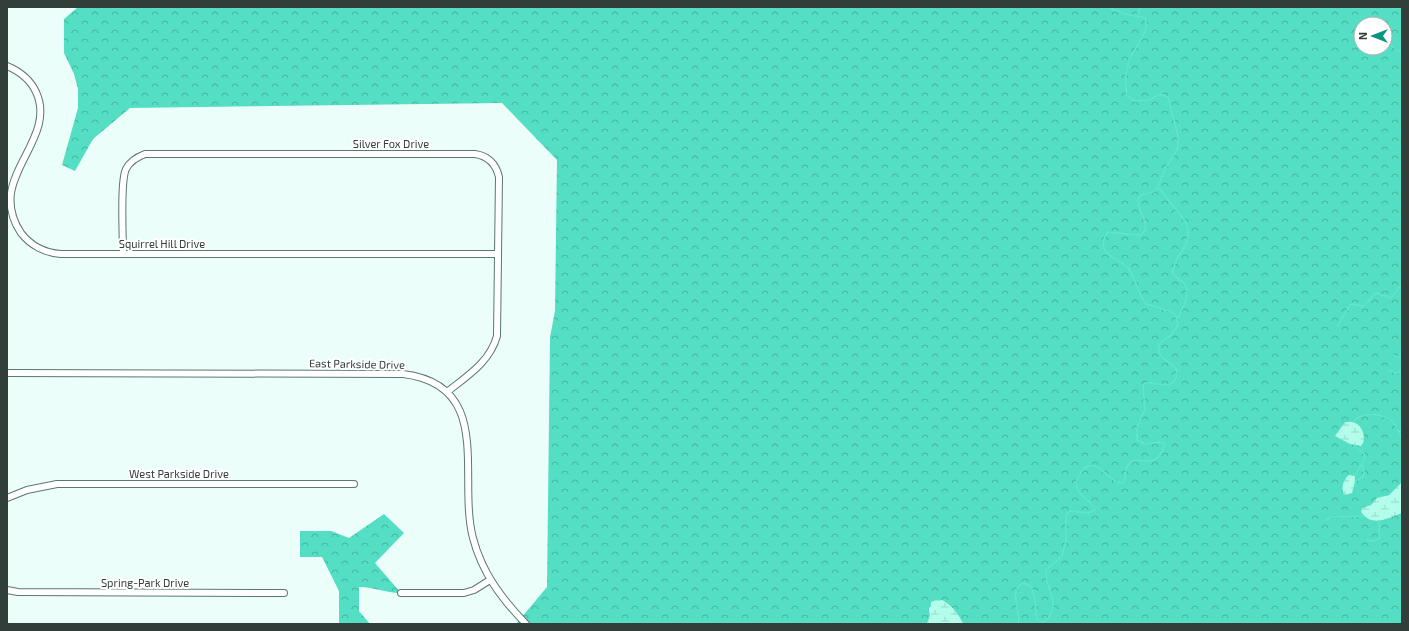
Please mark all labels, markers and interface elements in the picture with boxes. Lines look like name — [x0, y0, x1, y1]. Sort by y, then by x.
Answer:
north arrow — [1353, 16, 1393, 56]
text: N — [1356, 32, 1369, 40]
street label: Silver Fox Drive — [353, 137, 429, 150]
street label: Squirrel Hill Drive — [119, 237, 205, 250]
street label: East Parkside Drive — [309, 356, 405, 371]
street label: West Parkside Drive — [129, 467, 229, 480]
street label: Spring-Park Drive — [101, 576, 189, 589]

